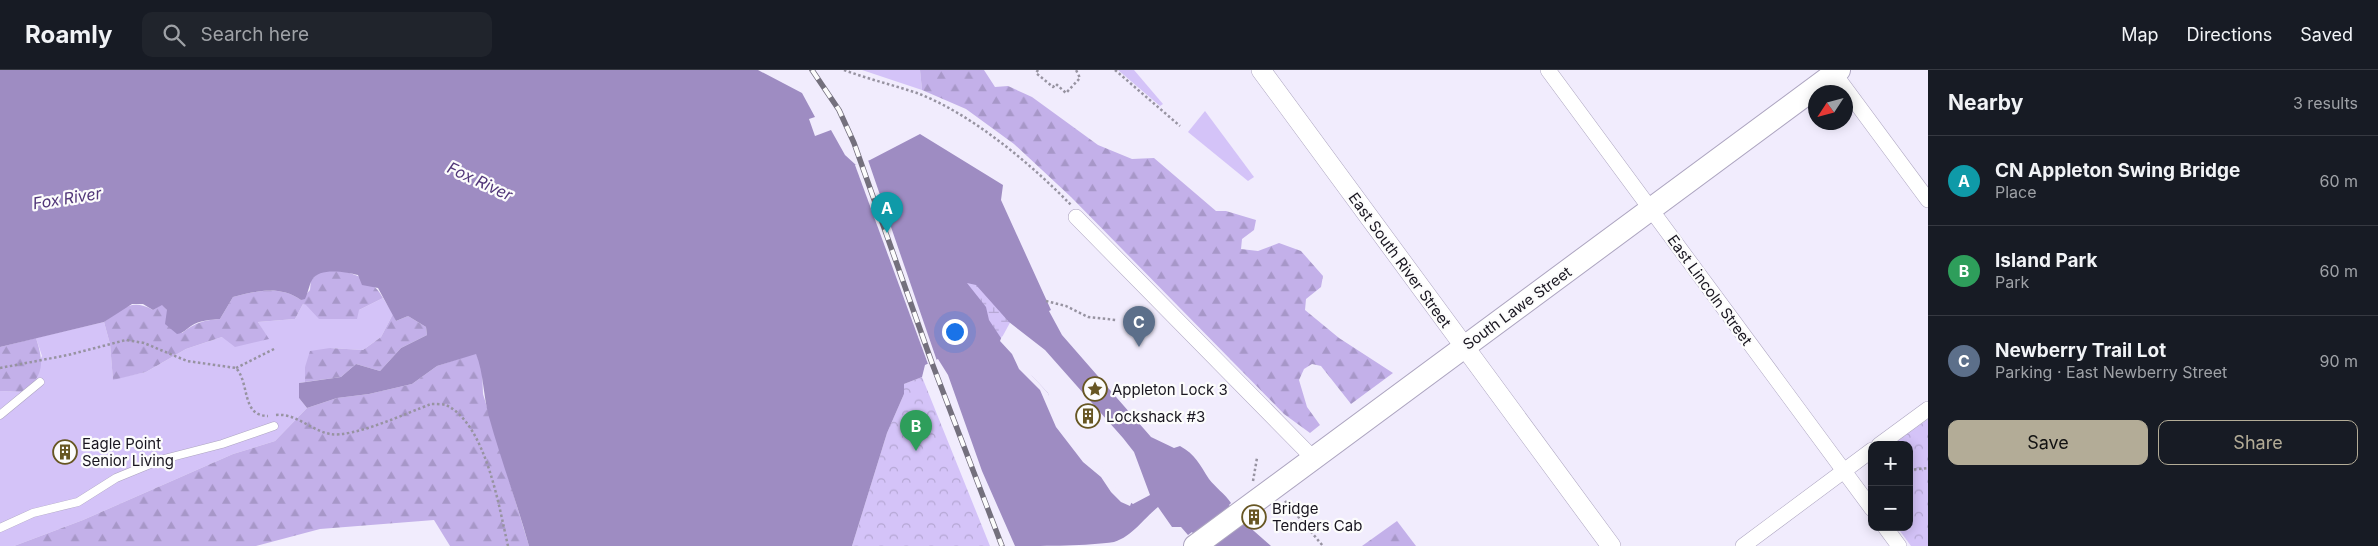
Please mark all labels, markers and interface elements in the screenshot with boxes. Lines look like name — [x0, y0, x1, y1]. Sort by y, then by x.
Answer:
search box — [142, 12, 492, 57]
text: Roamly — [25, 20, 112, 49]
icon: search — [160, 21, 188, 49]
text: Search here — [200, 23, 309, 46]
text: Map — [2121, 24, 2159, 45]
text: Directions — [2187, 24, 2272, 45]
text: Saved — [2300, 24, 2353, 45]
north arrow — [1808, 85, 1853, 130]
text: Nearby — [1948, 90, 2023, 115]
text: 3 results — [2293, 93, 2358, 113]
water label: Fox River — [444, 157, 517, 205]
text: CN Appleton Swing Bridge — [1995, 159, 2240, 182]
text: A — [1958, 171, 1970, 191]
text: 60 m — [2319, 171, 2358, 191]
text: Place — [1995, 182, 2037, 202]
water label: Fox River — [31, 183, 104, 213]
street label: East South River Street — [1345, 189, 1455, 331]
pin: A — [871, 192, 903, 233]
street label: East Lincoln Street — [1663, 231, 1757, 349]
text: Island Park — [1995, 249, 2098, 272]
text: B — [1959, 261, 1969, 281]
text: 60 m — [2319, 261, 2358, 281]
street label: South Lawe Street — [1459, 262, 1575, 354]
text: Park — [1995, 272, 2029, 292]
pin: C — [1123, 306, 1155, 347]
your location — [942, 319, 968, 345]
text: Newberry Trail Lot — [1995, 339, 2166, 362]
text: C — [1958, 351, 1970, 371]
text: 90 m — [2319, 351, 2358, 371]
text: Parking · East Newberry Street — [1995, 362, 2227, 382]
place icon: Appleton Lock 3 — [1082, 376, 1108, 402]
place label: Appleton Lock 3 — [1112, 380, 1228, 399]
building icon: Lockshack #3 — [1075, 403, 1101, 429]
place label: Lockshack #3 — [1106, 407, 1205, 426]
pin: B — [900, 410, 932, 451]
button: Save — [1948, 420, 2148, 465]
button: Share — [2158, 420, 2358, 465]
place label: Eagle Point Senior Living — [82, 434, 174, 470]
building icon: Eagle Point Senior Living — [52, 439, 78, 465]
map controls — [1868, 441, 1913, 531]
button: + — [1868, 441, 1913, 486]
button: − — [1868, 486, 1913, 531]
place label: Bridge Tenders Cab — [1272, 499, 1362, 535]
building icon: Bridge Tenders Cab — [1241, 504, 1267, 530]

